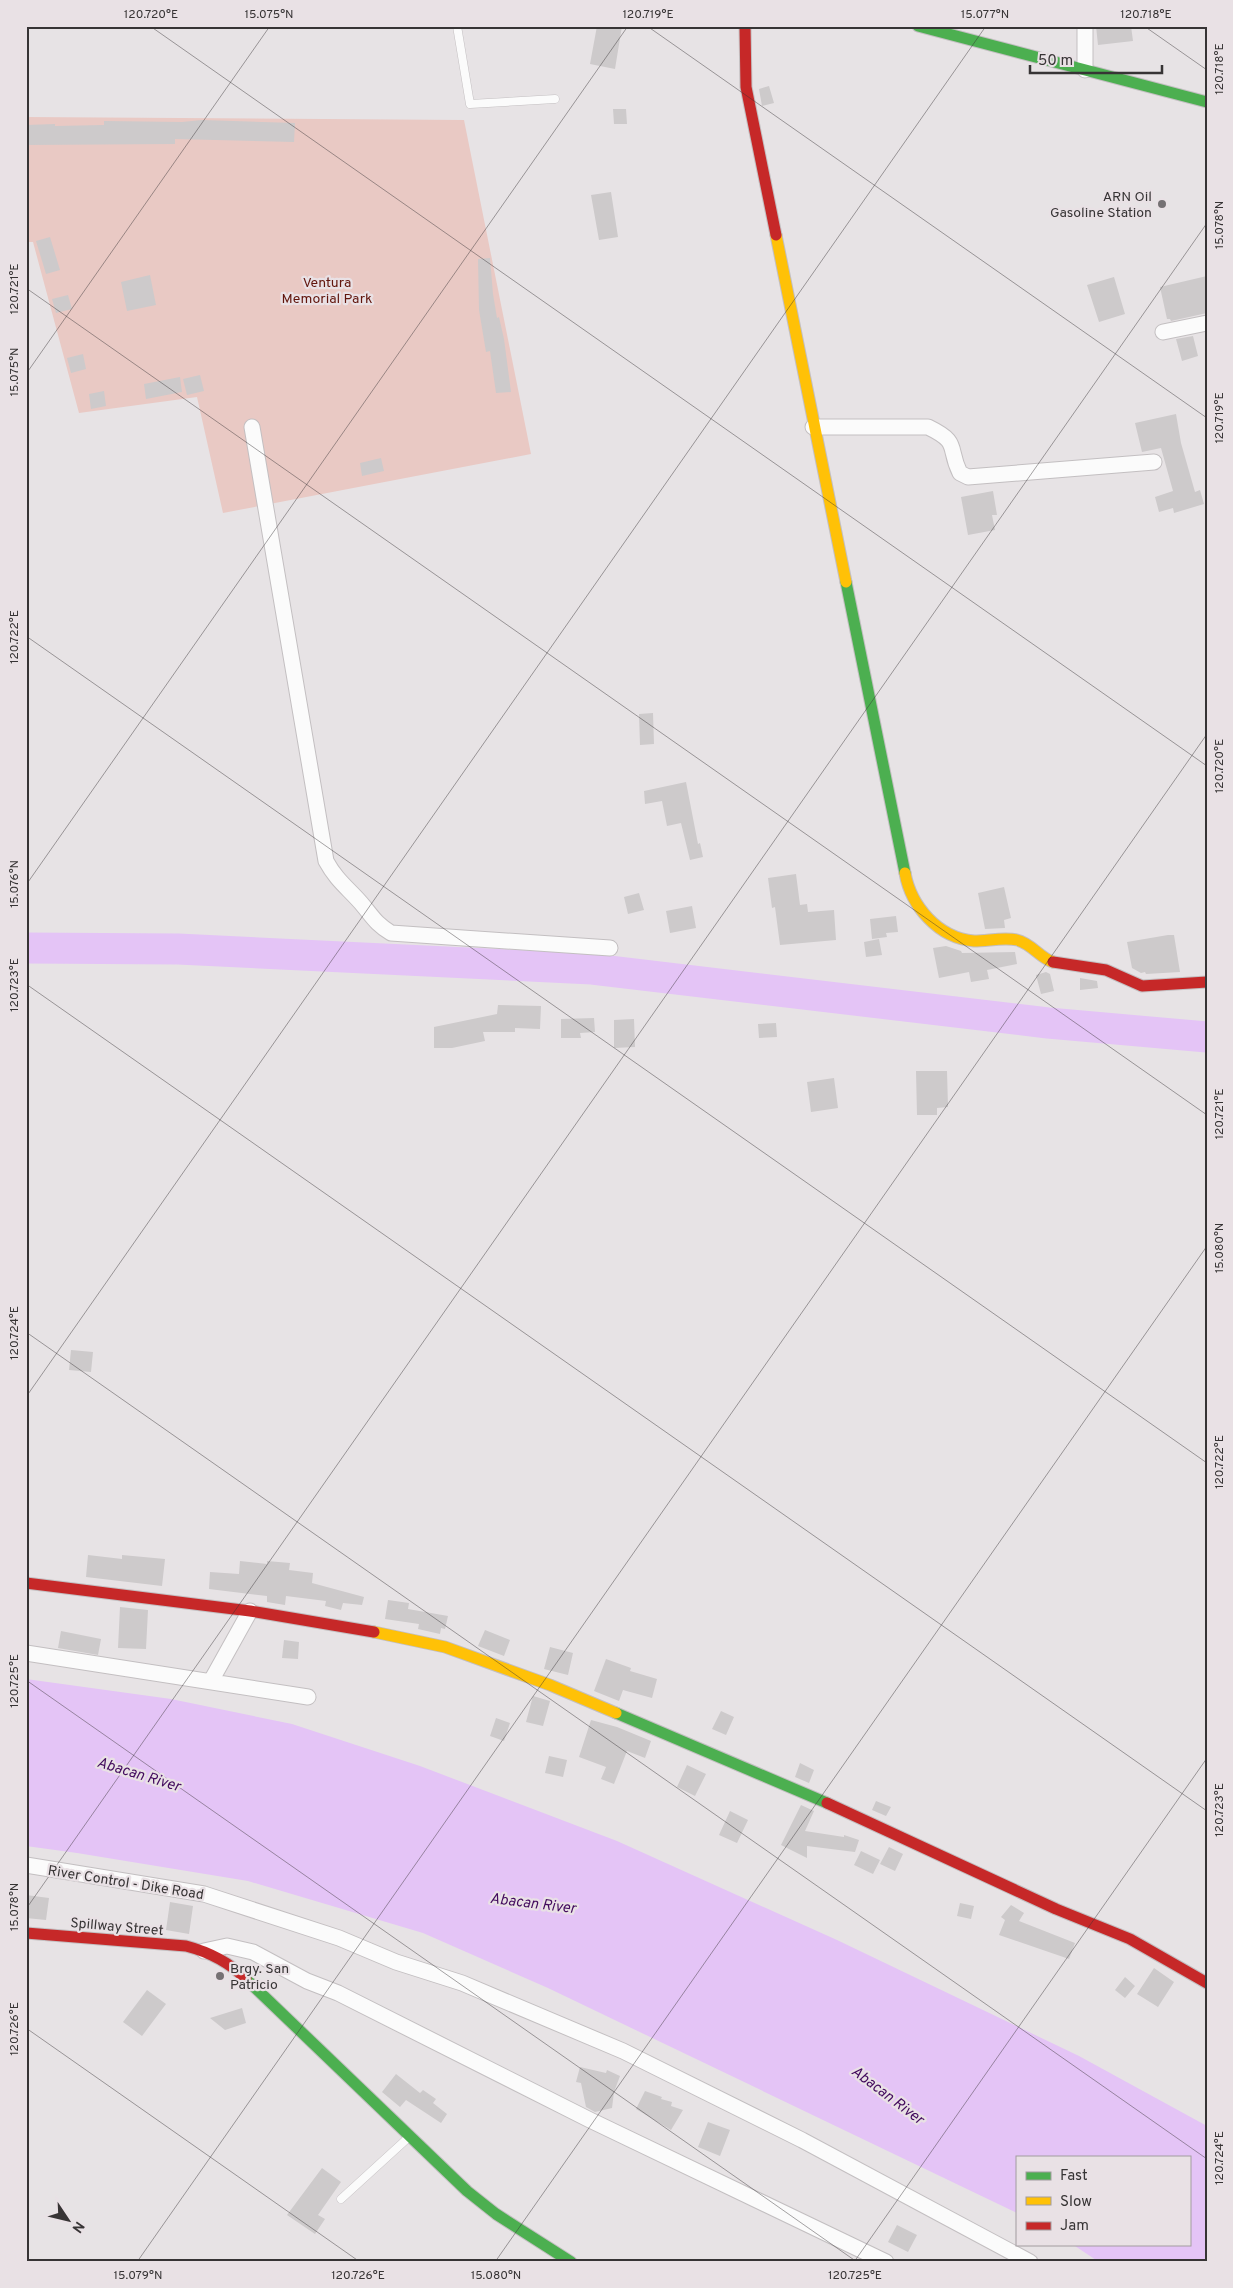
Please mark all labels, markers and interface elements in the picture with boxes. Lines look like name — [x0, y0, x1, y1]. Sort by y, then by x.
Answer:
text: 120.720°E — [124, 7, 178, 23]
text: 15.075°N — [244, 7, 294, 23]
text: 120.719°E — [622, 7, 674, 23]
text: 15.077°N — [961, 7, 1009, 23]
text: 120.718°E — [1120, 7, 1172, 23]
scale bar — [1030, 42, 1163, 74]
text: 120.718°E — [1212, 43, 1228, 95]
text: 50 m — [1038, 52, 1073, 71]
place label: ARN Oil Gasoline Station — [1050, 189, 1152, 222]
marker: ARN Oil Gasoline Station — [1156, 198, 1168, 210]
text: 15.078°N — [1212, 201, 1228, 249]
text: 120.721°E — [7, 263, 23, 315]
park label: Ventura Memorial Park — [282, 275, 372, 308]
text: 15.075°N — [7, 347, 23, 397]
text: 120.719°E — [1212, 392, 1228, 444]
text: 120.722°E — [7, 610, 23, 664]
text: 120.720°E — [1212, 739, 1228, 793]
text: 15.076°N — [7, 860, 23, 908]
text: 120.723°E — [7, 958, 23, 1012]
text: 120.721°E — [1212, 1088, 1228, 1140]
text: 15.080°N — [1212, 1223, 1228, 1273]
text: 120.724°E — [7, 1306, 23, 1360]
text: 120.722°E — [1212, 1435, 1228, 1489]
text: 120.725°E — [7, 1654, 23, 1708]
water label: Abacan River — [95, 1754, 184, 1797]
text: 120.723°E — [1212, 1783, 1228, 1837]
street label: River Control - Dike Road — [47, 1863, 205, 1904]
text: 15.078°N — [7, 1883, 23, 1931]
water label: Abacan River — [489, 1890, 578, 1919]
street label: Spillway Street — [69, 1915, 164, 1940]
place label: Brgy. San Patricio — [230, 1961, 289, 1994]
marker: Brgy. San Patricio — [214, 1970, 226, 1982]
text: 120.726°E — [7, 2002, 23, 2056]
water label: Abacan River — [847, 2063, 928, 2130]
text: 120.724°E — [1212, 2131, 1228, 2185]
legend — [1016, 2156, 1190, 2246]
text: Fast — [1060, 2167, 1088, 2186]
text: Slow — [1060, 2193, 1092, 2212]
north arrow — [42, 2196, 92, 2246]
text: Jam — [1060, 2217, 1089, 2236]
text: N — [68, 2218, 87, 2236]
text: 15.079°N — [114, 2268, 162, 2284]
text: 120.726°E — [331, 2268, 385, 2284]
text: 15.080°N — [471, 2268, 521, 2284]
text: 120.725°E — [828, 2268, 882, 2284]

